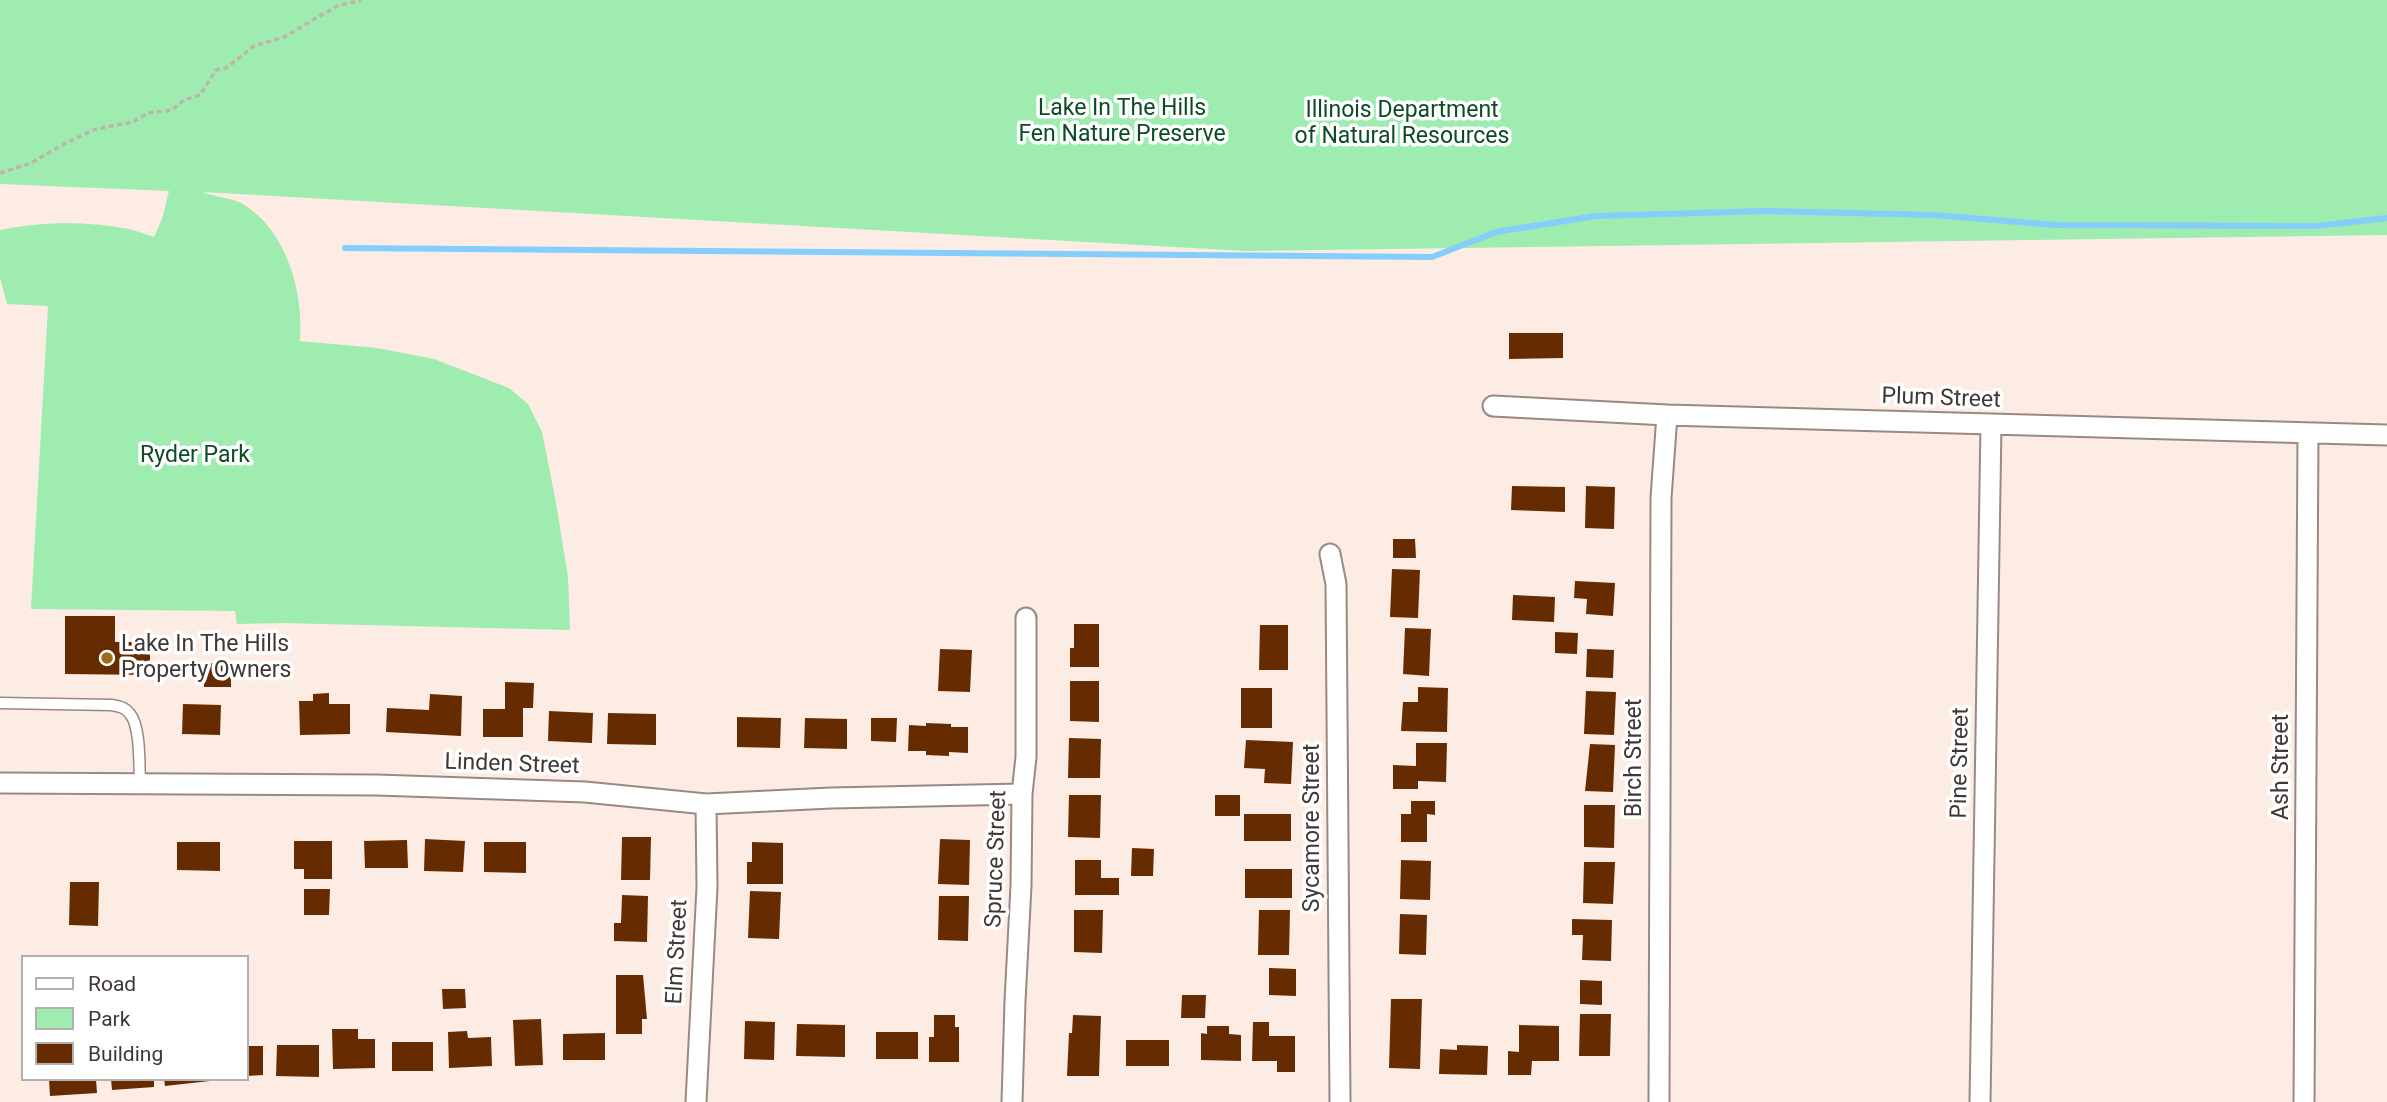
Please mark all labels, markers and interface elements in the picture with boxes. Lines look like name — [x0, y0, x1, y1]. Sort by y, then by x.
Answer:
park label: Lake In The Hills Fen Nature Preserve — [1018, 95, 1226, 149]
park label: Illinois Department of Natural Resources — [1295, 97, 1509, 151]
street label: Plum Street — [1881, 383, 2001, 415]
park label: Ryder Park — [140, 442, 250, 470]
place label: Lake In The Hills Property Owners — [121, 631, 291, 685]
marker: Lake In The Hills Property Owners — [99, 650, 115, 666]
street label: Birch Street — [1621, 699, 1649, 817]
street label: Pine Street — [1946, 707, 1976, 819]
street label: Ash Street — [2268, 714, 2296, 820]
street label: Sycamore Street — [1299, 744, 1327, 912]
street label: Linden Street — [444, 749, 580, 781]
street label: Spruce Street — [981, 790, 1013, 928]
street label: Elm Street — [661, 899, 695, 1005]
legend — [21, 955, 248, 1081]
text: Road — [88, 972, 136, 996]
text: Park — [88, 1007, 130, 1031]
text: Building — [88, 1042, 163, 1066]

